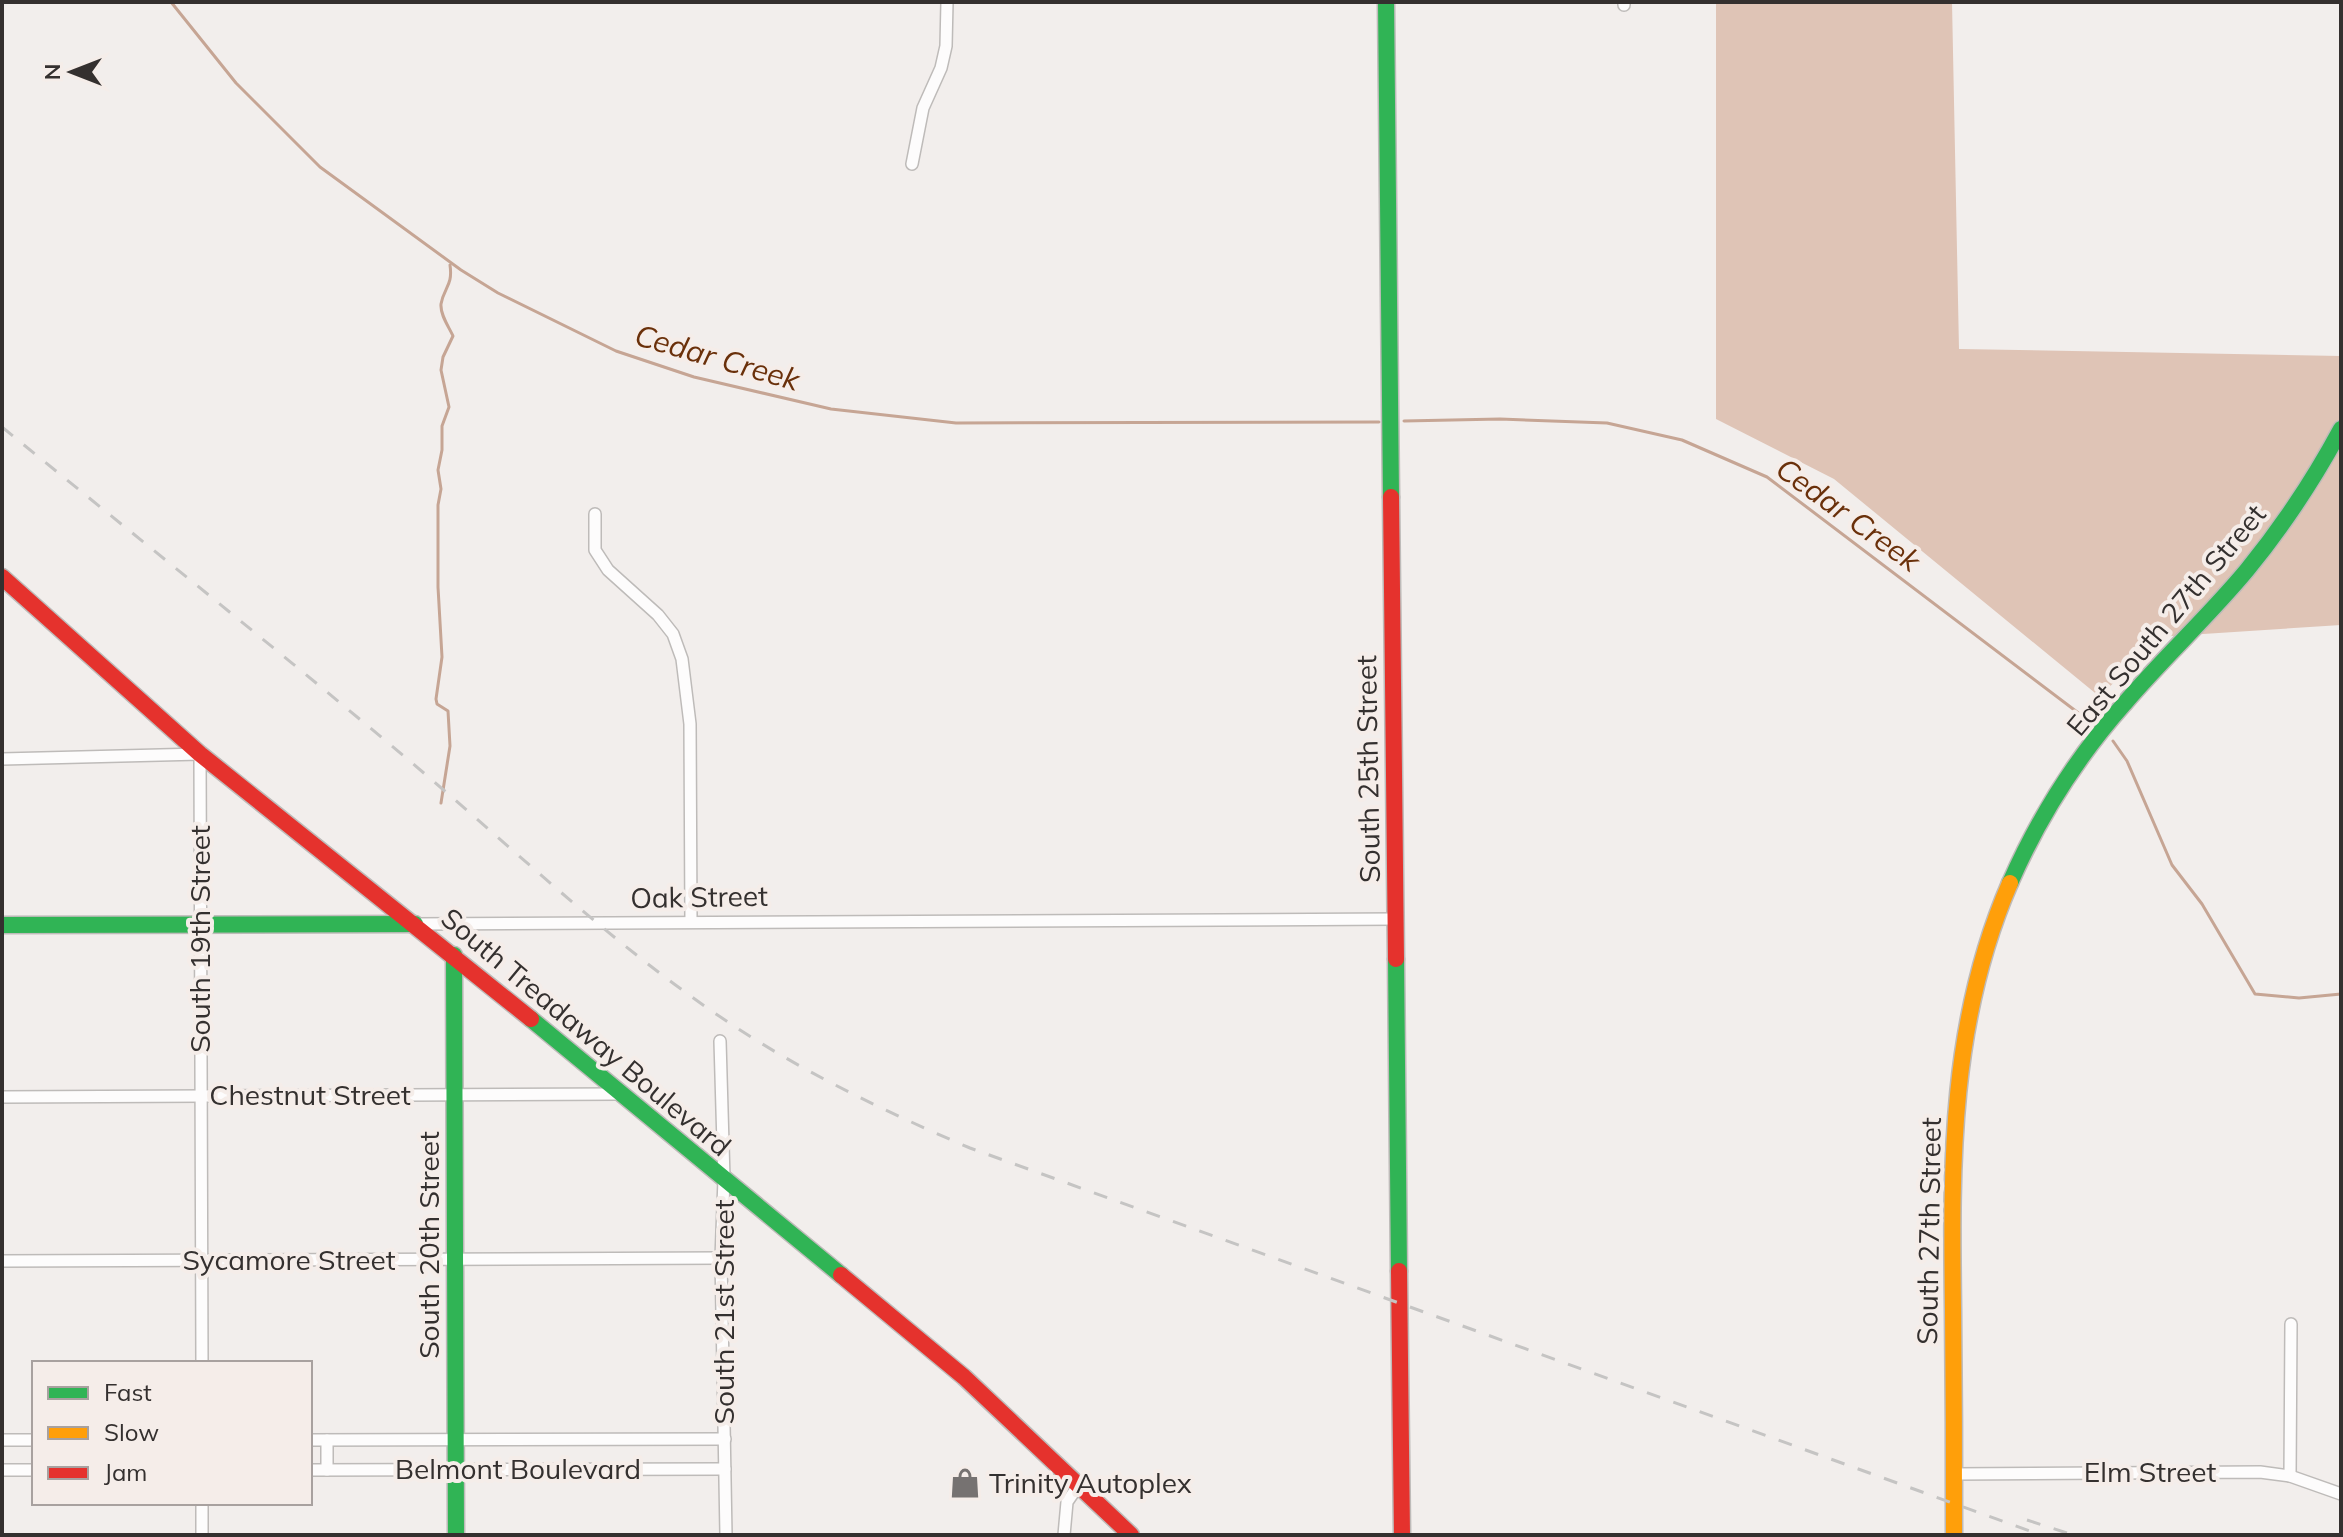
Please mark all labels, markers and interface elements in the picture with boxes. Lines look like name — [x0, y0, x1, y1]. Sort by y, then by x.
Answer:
north arrow — [32, 32, 112, 112]
text: N — [38, 64, 66, 80]
water label: Cedar Creek — [630, 315, 806, 399]
water label: Cedar Creek — [1769, 449, 1930, 580]
street label: East South 27th Street — [2059, 497, 2273, 743]
street label: South 25th Street — [1348, 655, 1387, 883]
street label: South 19th Street — [182, 825, 217, 1053]
street label: Oak Street — [630, 878, 768, 915]
street label: South Treadaway Boulevard — [434, 900, 738, 1163]
street label: Chestnut Street — [209, 1077, 411, 1112]
street label: South 27th Street — [1909, 1117, 1948, 1345]
street label: South 20th Street — [411, 1131, 446, 1359]
street label: South 21st Street — [706, 1199, 741, 1425]
street label: Sycamore Street — [182, 1242, 396, 1277]
legend — [32, 1361, 312, 1505]
text: Fast — [104, 1377, 152, 1407]
text: Slow — [104, 1417, 159, 1447]
street label: Belmont Boulevard — [395, 1451, 641, 1486]
street label: Elm Street — [2084, 1454, 2216, 1489]
text: Jam — [104, 1457, 147, 1487]
place label: Trinity Autoplex — [989, 1465, 1192, 1500]
shop icon: Trinity Autoplex — [948, 1466, 982, 1500]

